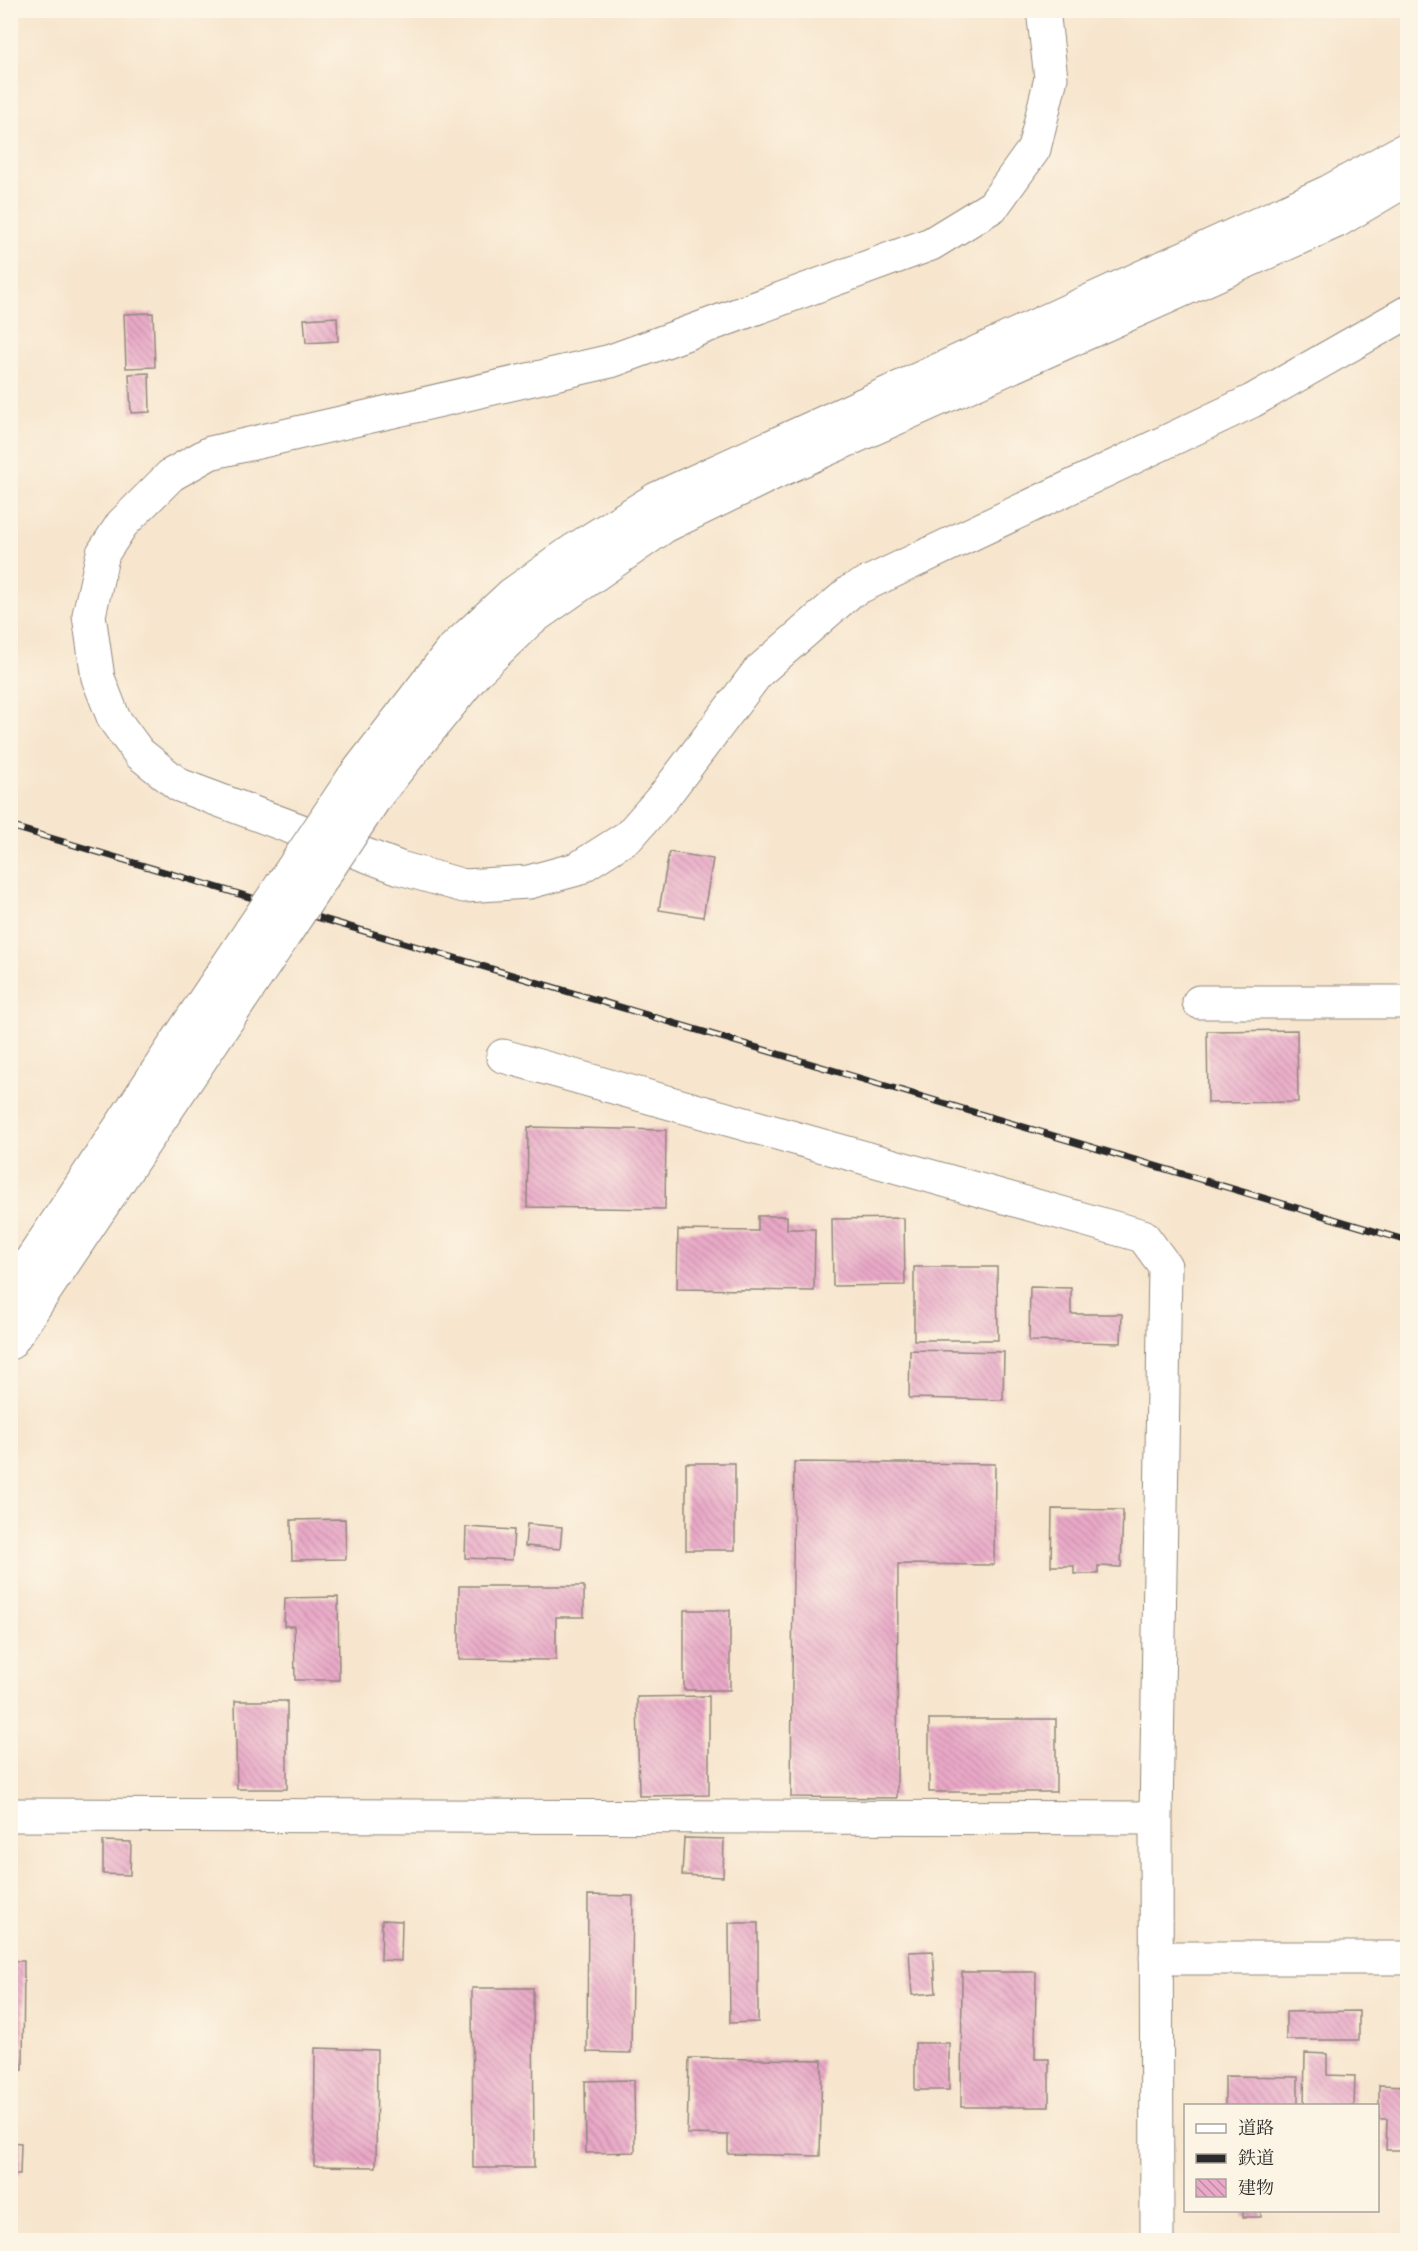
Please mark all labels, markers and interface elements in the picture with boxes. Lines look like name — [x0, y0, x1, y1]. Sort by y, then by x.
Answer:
legend — [1184, 2104, 1379, 2212]
text: 道路 — [1238, 2118, 1274, 2139]
text: 鉄道 — [1238, 2148, 1274, 2169]
text: 建物 — [1238, 2178, 1274, 2199]

